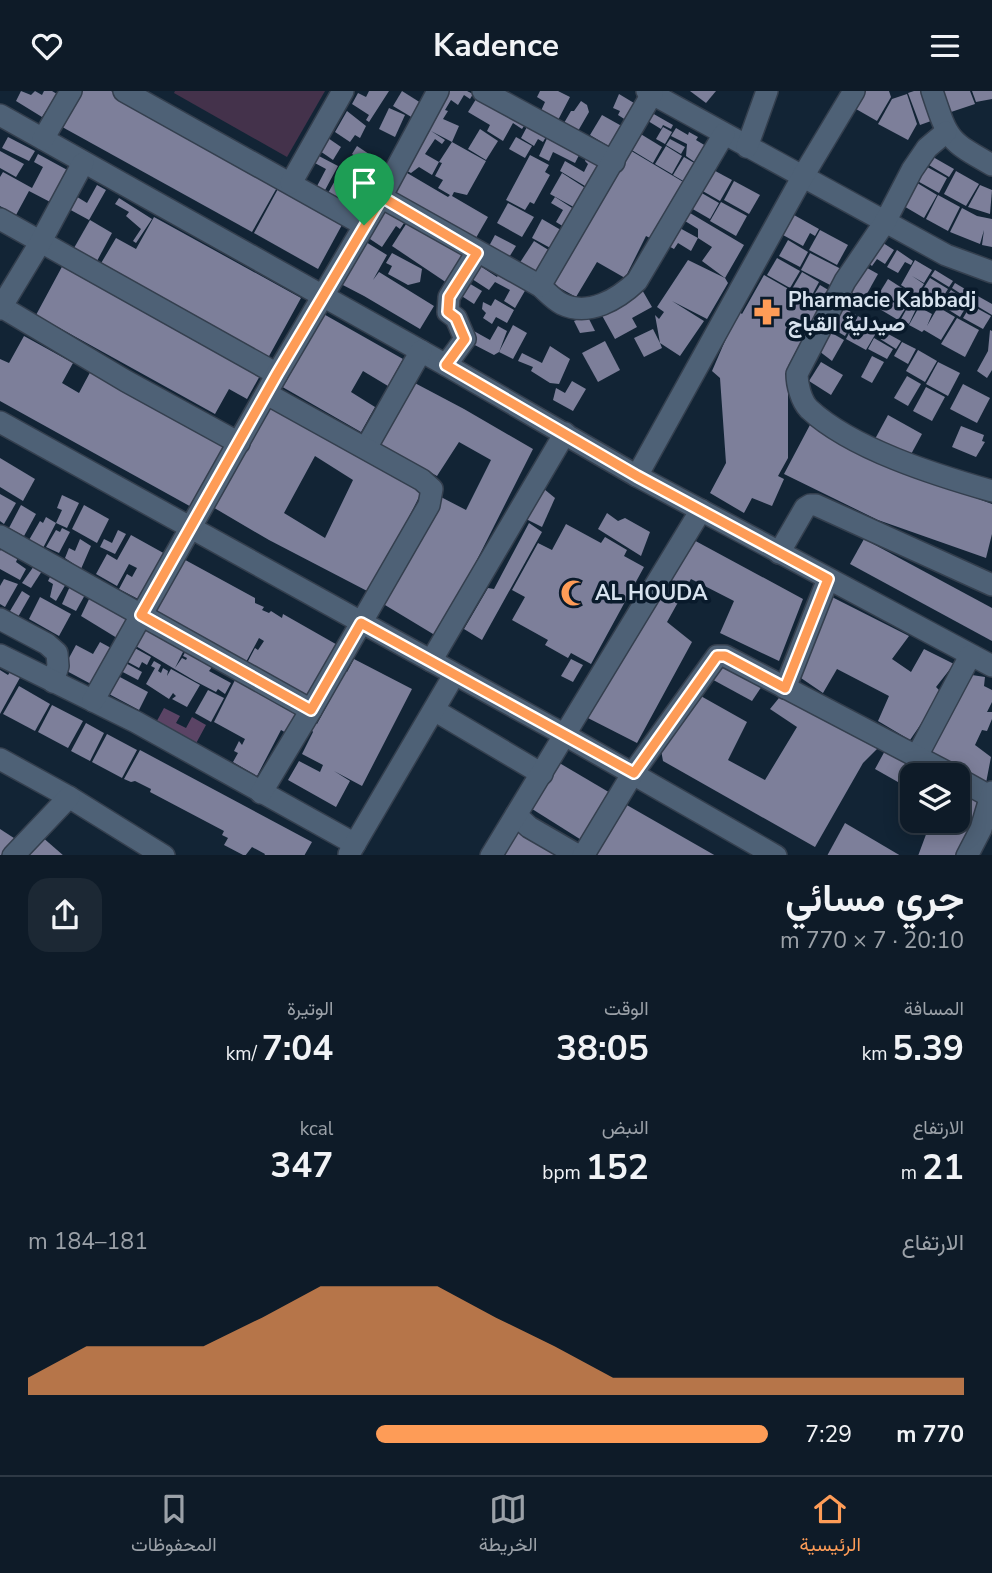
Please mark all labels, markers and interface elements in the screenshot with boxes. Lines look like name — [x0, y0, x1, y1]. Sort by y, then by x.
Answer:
text: Kadence — [433, 24, 559, 67]
icon: heart — [28, 27, 66, 65]
icon: menu — [926, 27, 964, 65]
pin — [334, 153, 394, 225]
icon: arrive — [345, 164, 383, 202]
place label: Pharmacie Kabbadj صيدلية القباج — [788, 286, 976, 338]
pharmacy icon: Pharmacie Kabbadj صيدلية القباج — [752, 297, 782, 327]
mosque icon: AL HOUDA — [559, 578, 589, 608]
place label: AL HOUDA — [595, 579, 708, 607]
map controls — [900, 763, 970, 833]
button: layers — [900, 763, 970, 833]
text: جري مسائي — [785, 873, 964, 924]
button: share — [28, 878, 102, 952]
text: 20:10 · 7 × 770 m — [780, 925, 964, 956]
text: الوتيرة — [287, 996, 333, 1022]
text: الوقت — [604, 996, 649, 1022]
text: المسافة — [904, 996, 964, 1022]
text: 7:04 — [262, 1025, 333, 1072]
text: 38:05 — [556, 1025, 649, 1072]
text: 5.39 — [892, 1025, 964, 1072]
text: /km — [226, 1041, 262, 1067]
text: km — [862, 1041, 892, 1067]
text: النبض — [602, 1115, 649, 1141]
text: الارتفاع — [912, 1115, 964, 1141]
text: kcal — [300, 1116, 333, 1142]
text: 347 — [270, 1142, 333, 1189]
text: 152 — [586, 1144, 649, 1191]
text: 21 — [922, 1144, 964, 1191]
text: bpm — [542, 1160, 586, 1186]
text: m — [901, 1160, 922, 1186]
text: 181–184 m — [28, 1226, 148, 1257]
text: الارتفاع — [902, 1227, 964, 1258]
text: 7:29 — [805, 1419, 852, 1450]
text: 770 m — [896, 1419, 964, 1450]
tab: المحفوظات — [131, 1490, 217, 1561]
tab: الخريطة — [479, 1490, 537, 1561]
tab: الرئيسية — [800, 1490, 861, 1561]

